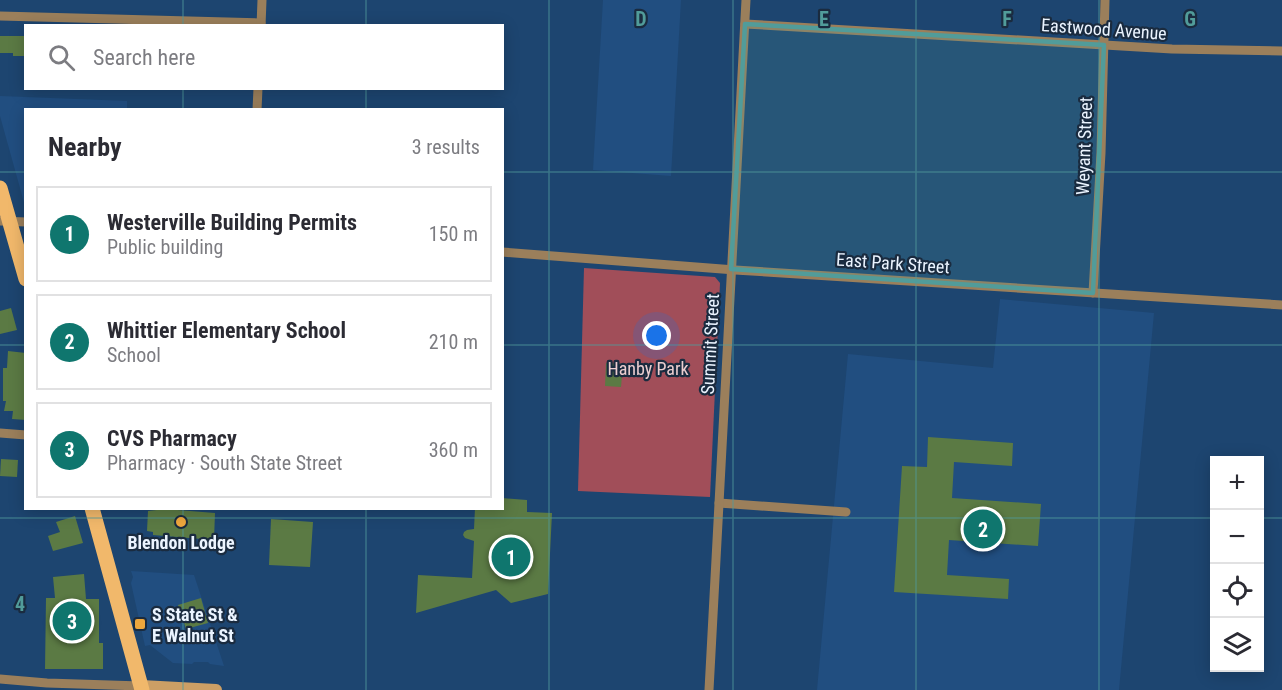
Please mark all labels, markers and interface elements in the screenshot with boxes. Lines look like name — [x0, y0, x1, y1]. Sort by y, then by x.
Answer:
text: D — [635, 7, 647, 31]
text: E — [819, 7, 829, 31]
text: F — [1002, 7, 1012, 31]
text: G — [1184, 7, 1196, 31]
street label: Eastwood Avenue — [1041, 14, 1167, 44]
search box — [24, 24, 504, 90]
icon: search — [45, 41, 78, 74]
text: Search here — [93, 45, 195, 70]
street label: Weyant Street — [1072, 97, 1096, 195]
text: Nearby — [48, 132, 122, 162]
text: 3 results — [412, 135, 480, 159]
text: Westerville Building Permits — [107, 210, 357, 235]
text: 1 — [64, 222, 75, 246]
text: 150 m — [429, 222, 478, 246]
text: Public building — [107, 235, 223, 259]
street label: East Park Street — [836, 249, 950, 277]
street label: Summit Street — [697, 293, 723, 395]
text: Whittier Elementary School — [107, 318, 346, 343]
your location — [642, 321, 671, 350]
text: 2 — [64, 330, 75, 354]
text: 210 m — [429, 330, 478, 354]
text: School — [107, 343, 161, 367]
park label: Hanby Park — [607, 358, 689, 379]
text: CVS Pharmacy — [107, 426, 237, 451]
text: 3 — [64, 438, 75, 462]
text: 360 m — [429, 438, 478, 462]
text: Pharmacy · South State Street — [107, 451, 343, 475]
map controls — [1210, 456, 1264, 672]
button: + — [1210, 456, 1264, 510]
pin: 2 — [964, 506, 1002, 552]
button: − — [1210, 510, 1264, 564]
marker: Blendon Lodge — [174, 515, 188, 529]
place label: Blendon Lodge — [127, 532, 235, 553]
pin: 1 — [492, 534, 530, 580]
button: locate — [1210, 564, 1264, 618]
text: 4 — [15, 592, 25, 616]
pin: 3 — [52, 598, 92, 644]
place label: S State St & E Walnut St — [152, 604, 238, 646]
marker: S State St & E Walnut St — [133, 617, 147, 631]
button: layers — [1210, 618, 1264, 672]

